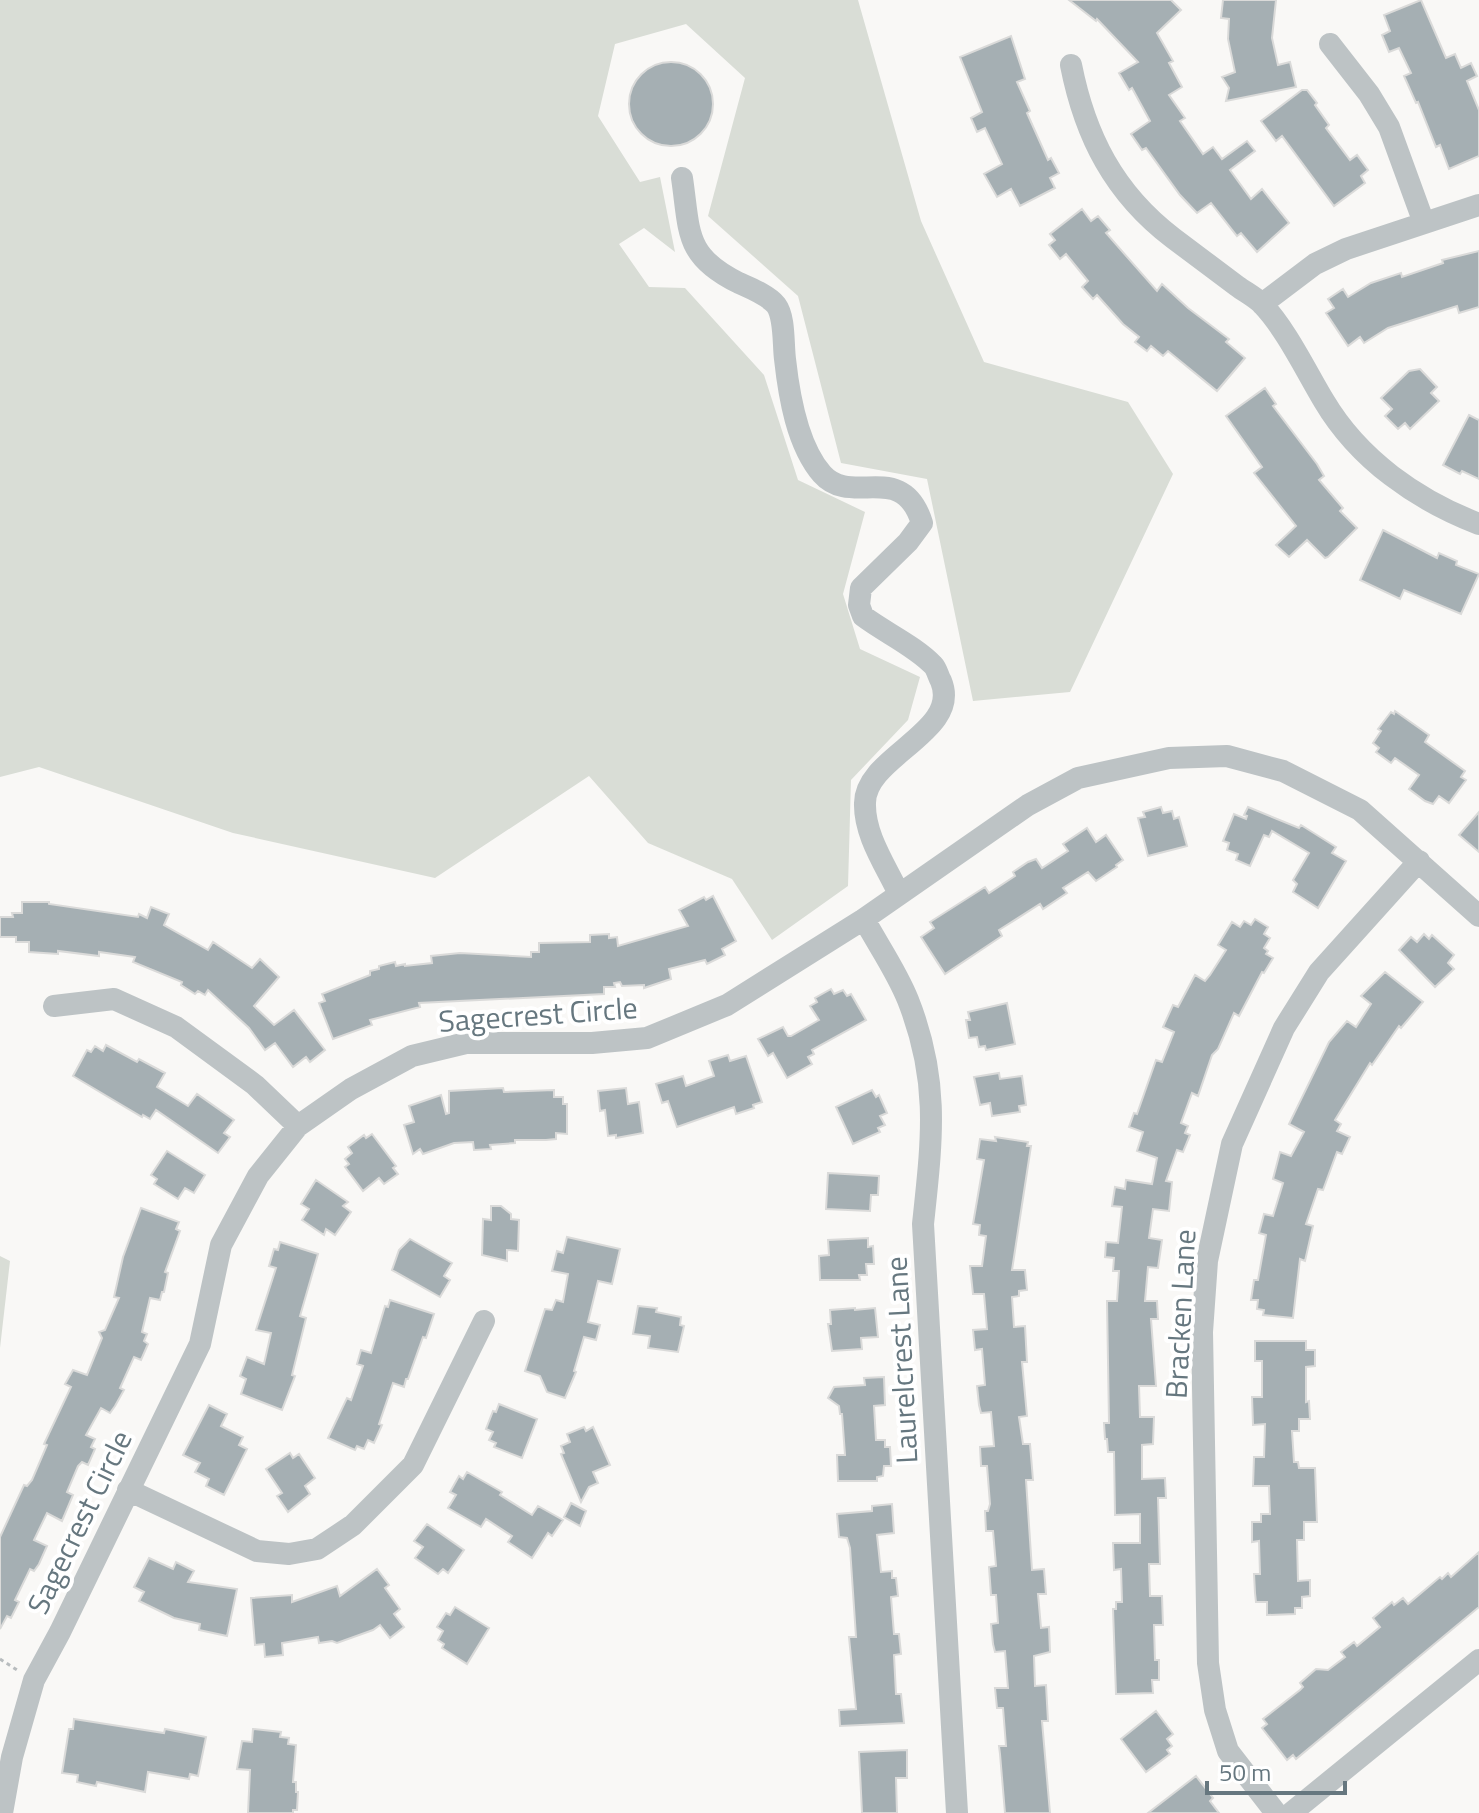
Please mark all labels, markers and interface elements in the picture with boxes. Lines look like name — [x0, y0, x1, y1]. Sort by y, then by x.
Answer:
street label: Sagecrest Circle — [437, 984, 639, 1044]
street label: Bracken Lane — [1153, 1228, 1207, 1400]
street label: Laurelcrest Lane — [873, 1255, 929, 1465]
street label: Sagecrest Circle — [15, 1422, 143, 1622]
scale bar — [1207, 1745, 1345, 1795]
text: 50 m — [1219, 1754, 1271, 1790]

